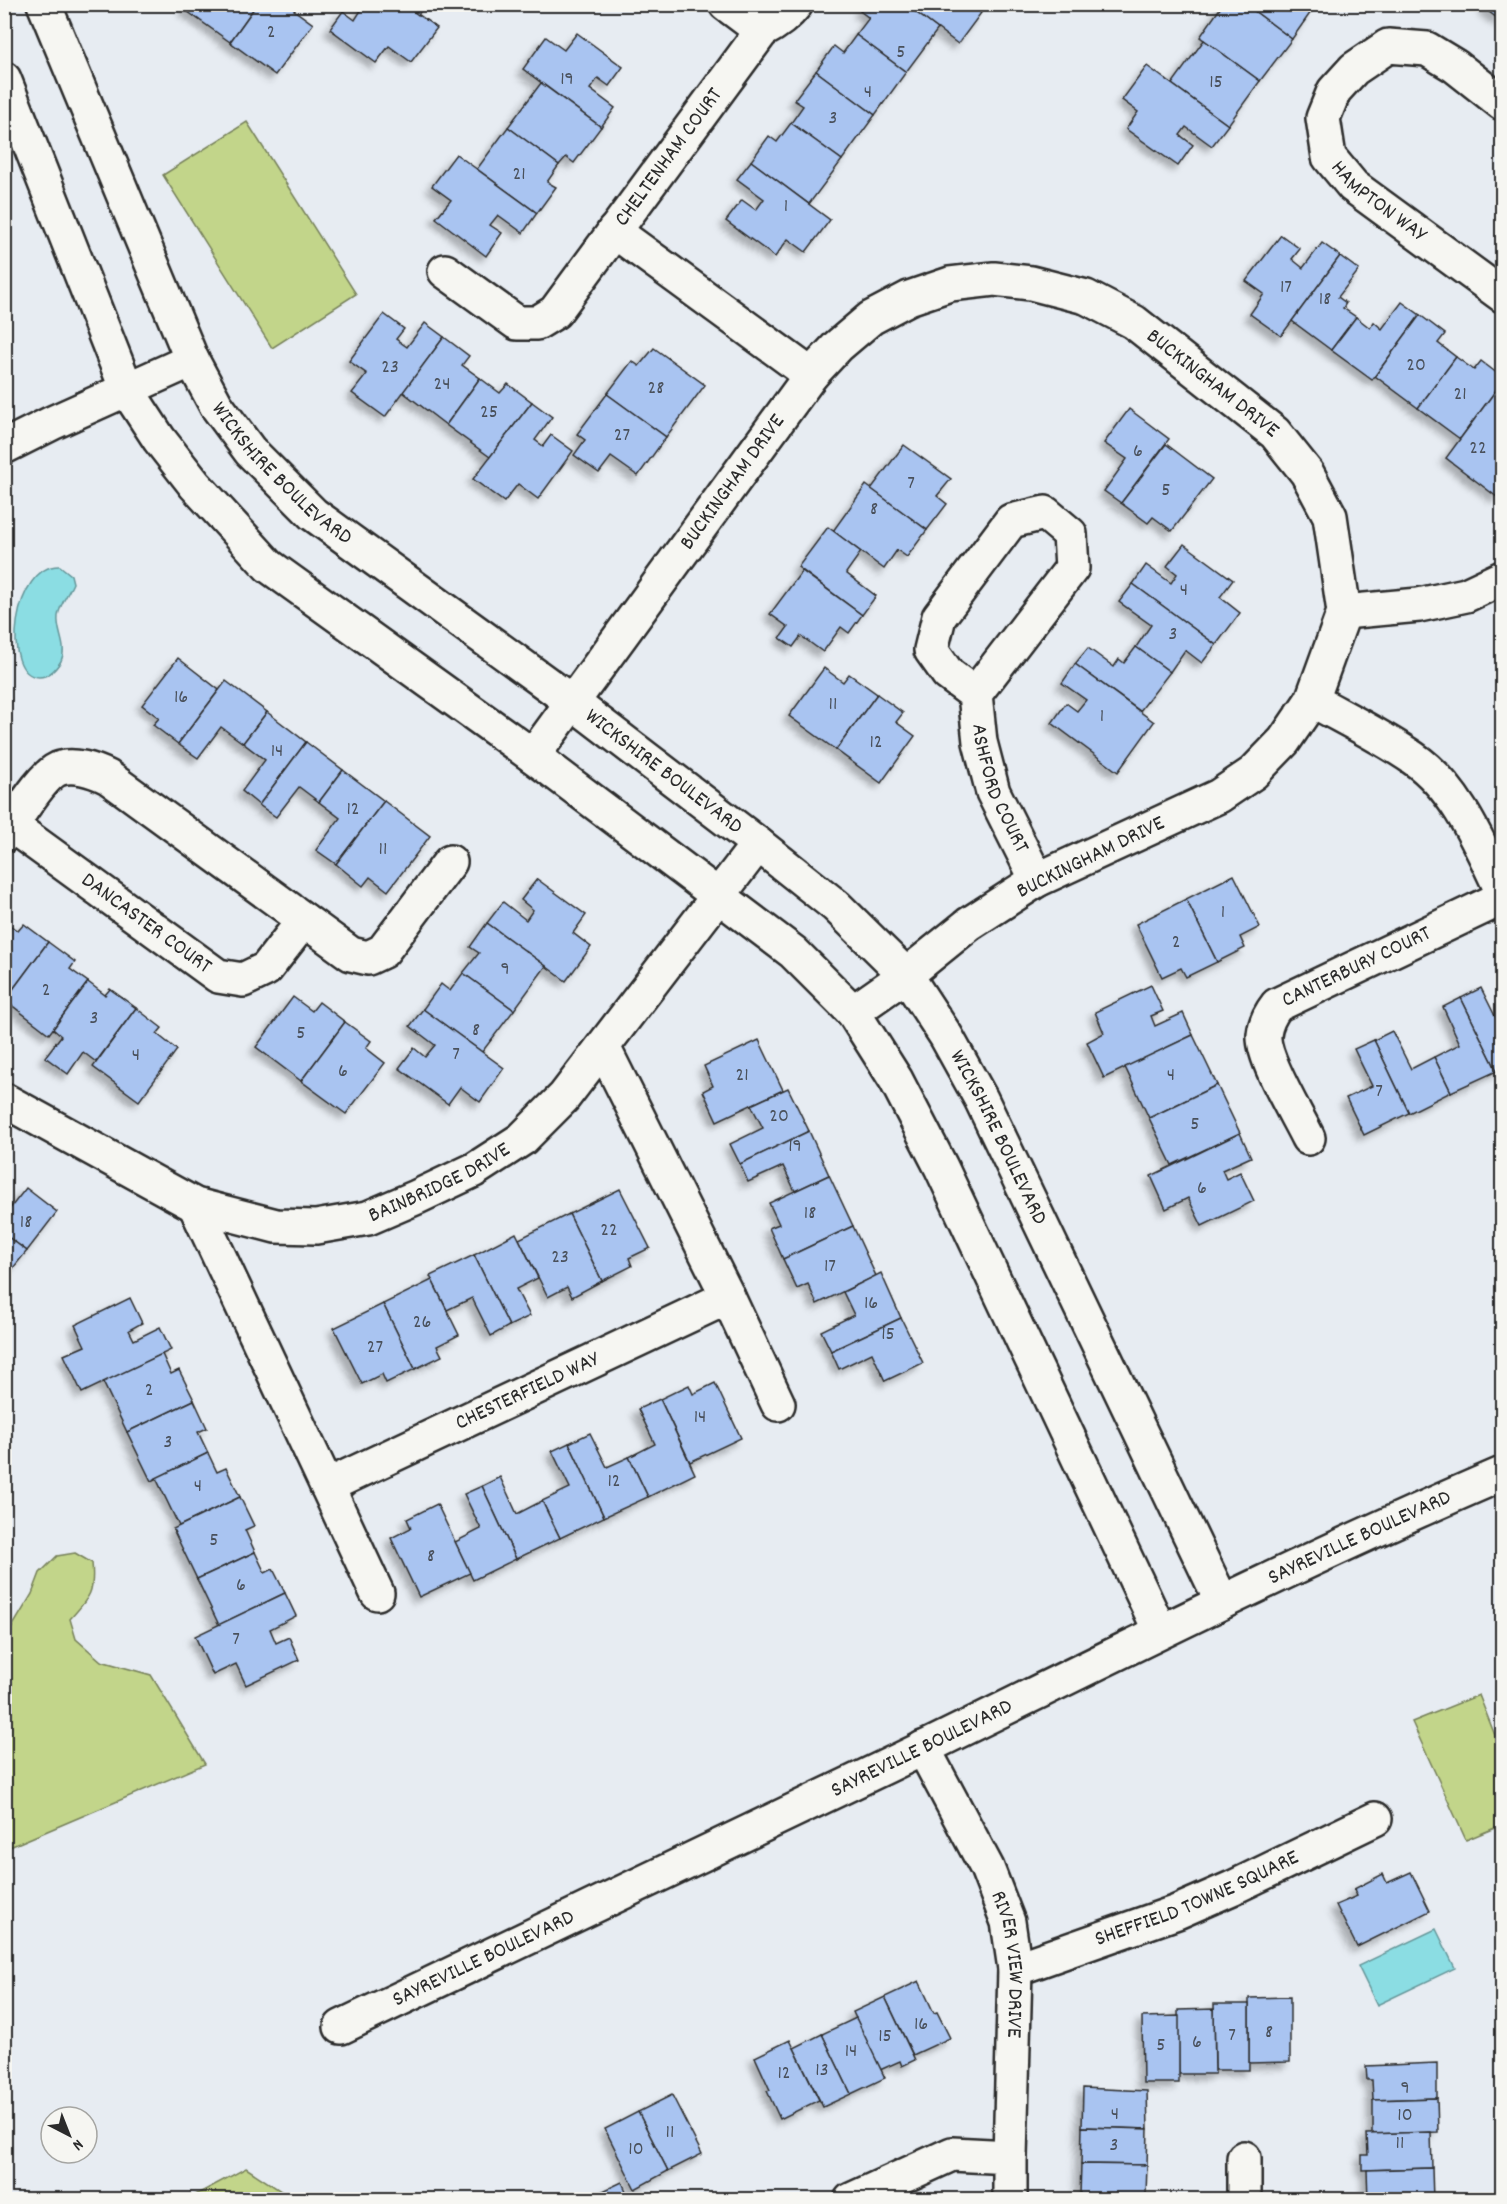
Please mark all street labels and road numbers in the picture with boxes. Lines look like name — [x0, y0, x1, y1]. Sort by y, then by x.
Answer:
street label: CHELTENHAM COURT — [607, 81, 731, 233]
street label: HAMPTON WAY — [1323, 154, 1433, 251]
street label: BUCKINGHAM DRIVE — [1139, 322, 1286, 446]
street label: WICKSHIRE BOULEVARD — [203, 396, 358, 553]
street label: BUCKINGHAM DRIVE — [673, 408, 793, 557]
street label: WICKSHIRE BOULEVARD — [578, 701, 749, 842]
street label: ASHFORD COURT — [963, 723, 1037, 859]
street label: BUCKINGHAM DRIVE — [1012, 809, 1170, 907]
street label: DANCASTER COURT — [74, 866, 218, 982]
street label: CANTERBURY COURT — [1277, 918, 1436, 1016]
street label: WICKSHIRE BOULEVARD — [941, 1045, 1055, 1230]
street label: BAINBRIDGE DRIVE — [364, 1135, 517, 1231]
street label: CHESTERFIELD WAY — [450, 1344, 605, 1439]
street label: SAYREVILLE BOULEVARD — [1263, 1483, 1456, 1593]
street label: SAYREVILLE BOULEVARD — [826, 1691, 1018, 1806]
street label: SHEFFIELD TOWNE SQUARE — [1091, 1842, 1304, 1955]
street label: RIVER VIEW DRIVE — [982, 1886, 1031, 2038]
street label: SAYREVILLE BOULEVARD — [387, 1902, 580, 2016]

